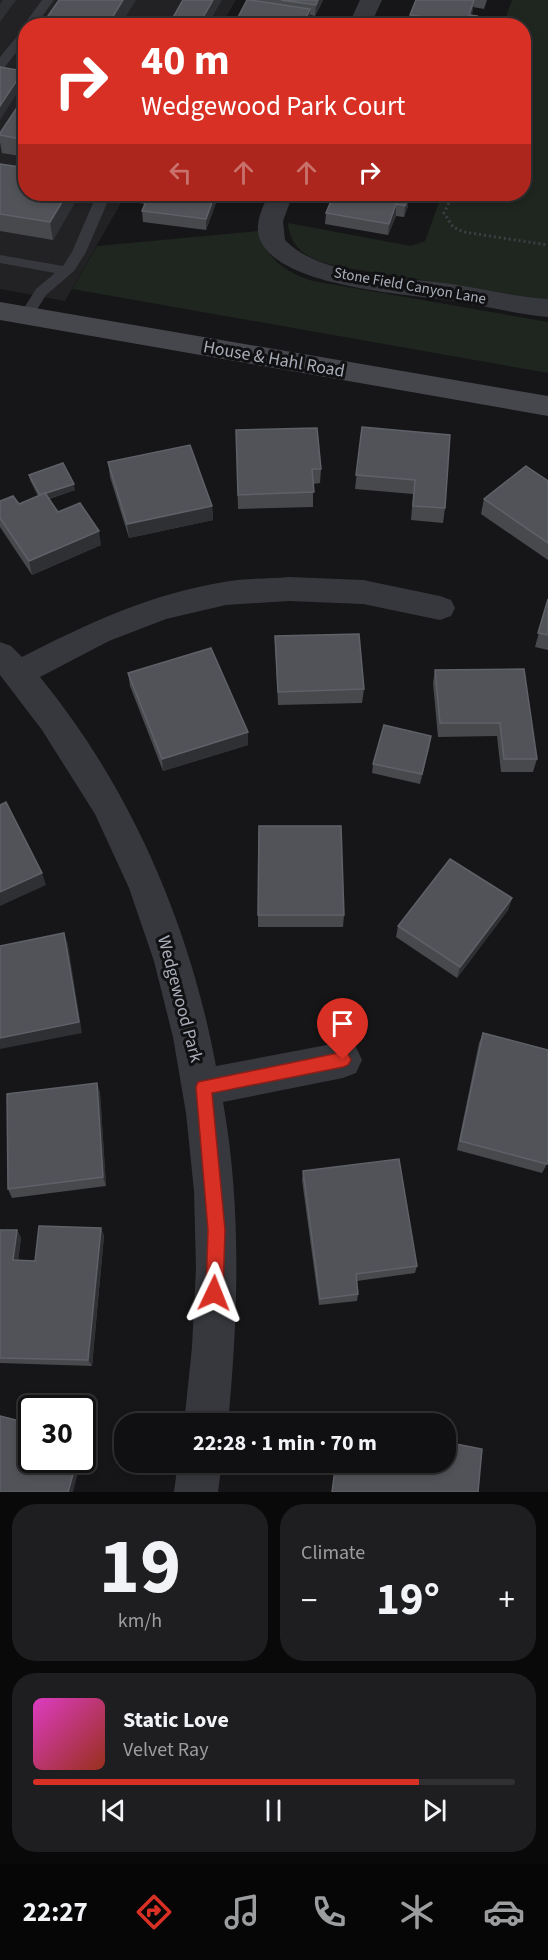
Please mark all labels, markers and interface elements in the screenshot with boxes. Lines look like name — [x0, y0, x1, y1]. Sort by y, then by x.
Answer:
text: 40 m — [141, 31, 230, 91]
icon: right — [42, 42, 120, 120]
text: Wedgewood Park Court — [141, 87, 405, 126]
icon: left — [164, 156, 197, 189]
icon: ahead — [227, 156, 260, 189]
icon: ahead — [290, 156, 323, 189]
icon: right — [353, 156, 386, 189]
street label: Stone Field Canyon Lane — [332, 262, 488, 310]
street label: House & Hahl Road — [201, 334, 347, 384]
street label: Wedgewood Park — [151, 933, 209, 1065]
pin — [317, 998, 368, 1060]
icon: arrive — [326, 1007, 359, 1040]
position arrow — [182, 1261, 246, 1325]
speed limit sign: 30 — [18, 1395, 96, 1473]
text: 22:28 · 1 min · 70 m — [193, 1427, 377, 1459]
text: 19 — [99, 1512, 181, 1623]
text: Climate — [301, 1539, 365, 1567]
text: 19° — [376, 1568, 440, 1632]
text: − — [301, 1577, 317, 1624]
text: + — [499, 1577, 515, 1624]
text: km/h — [118, 1607, 162, 1635]
text: Static Love — [123, 1704, 229, 1736]
text: Velvet Ray — [123, 1736, 209, 1764]
icon: previous — [97, 1794, 130, 1827]
icon: pause — [257, 1794, 290, 1827]
icon: next — [418, 1794, 451, 1827]
icon: directions — [133, 1891, 175, 1933]
icon: music — [221, 1891, 263, 1933]
icon: phone — [308, 1891, 350, 1933]
icon: climate — [396, 1891, 438, 1933]
icon: car — [483, 1891, 525, 1933]
text: 22:27 — [23, 1893, 88, 1932]

